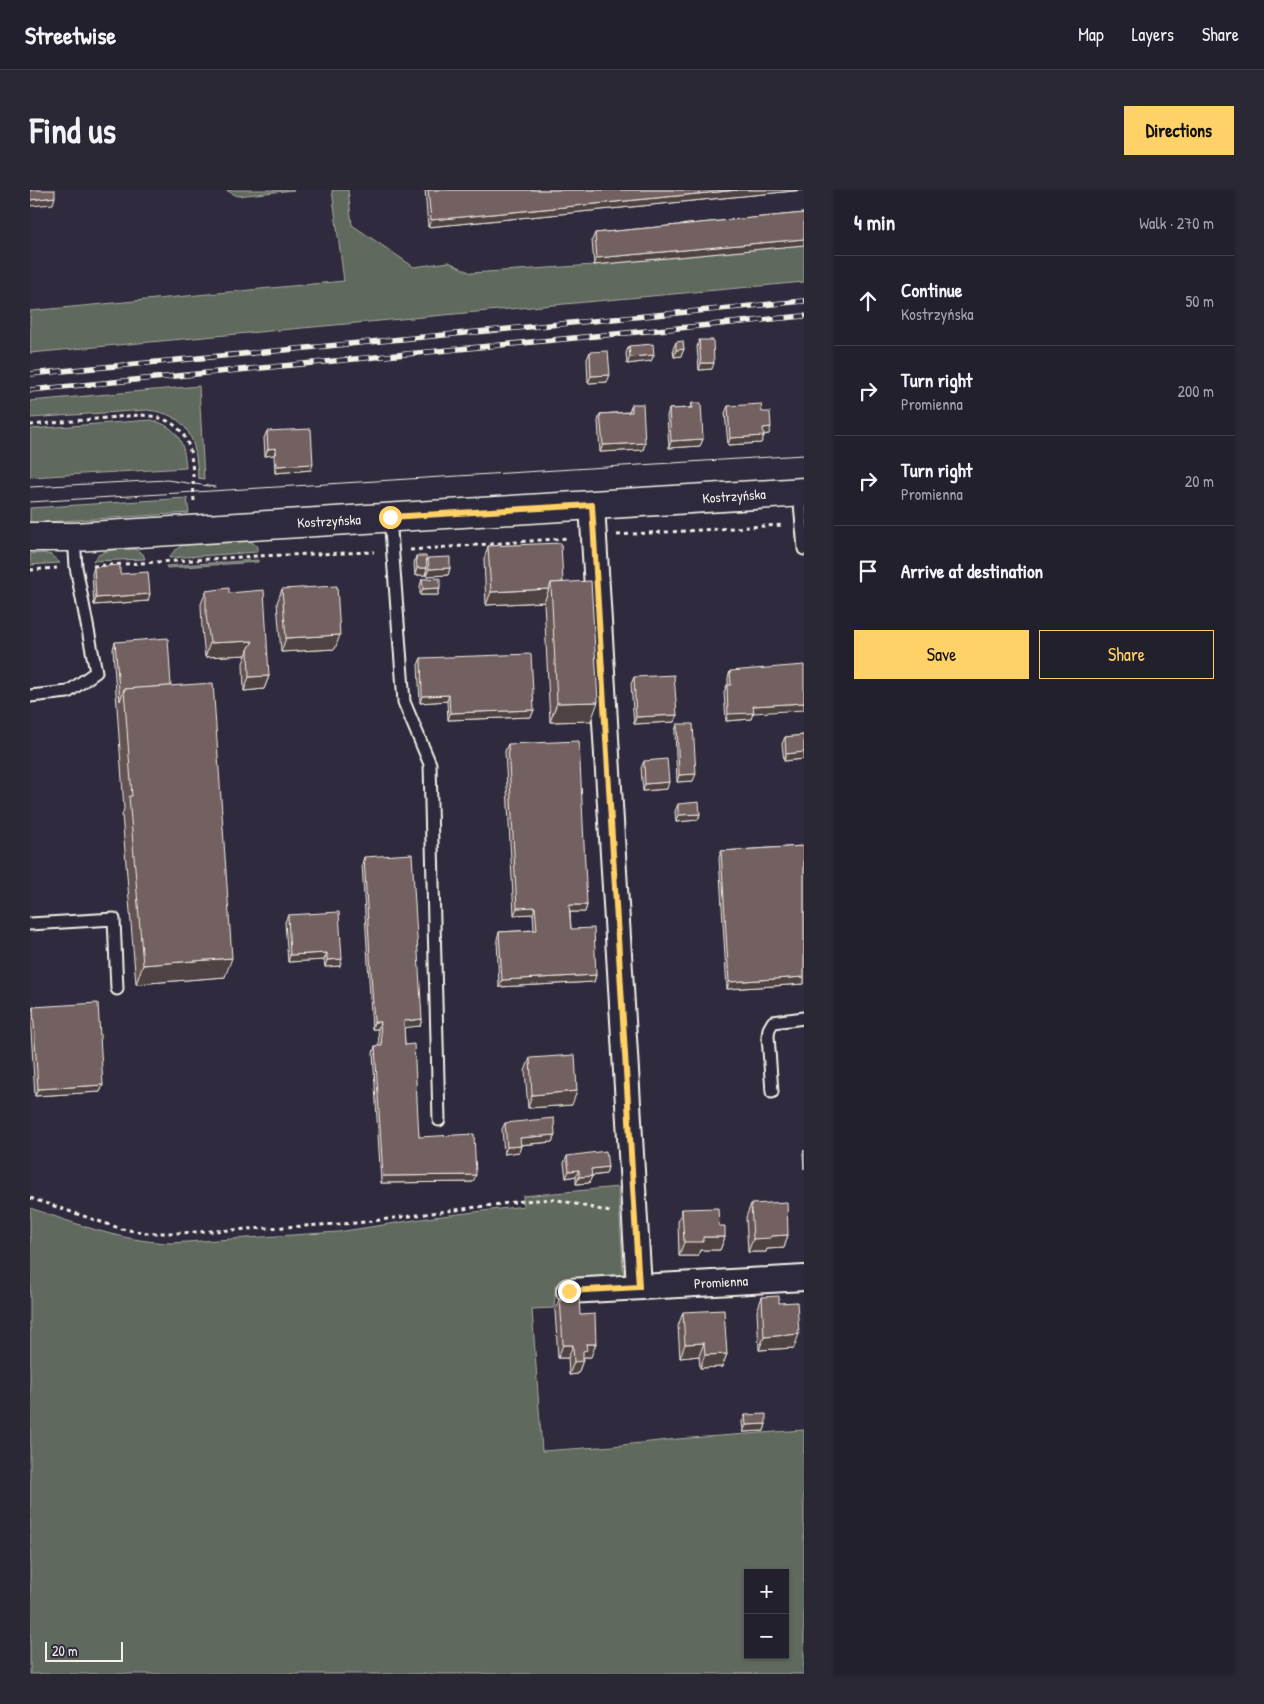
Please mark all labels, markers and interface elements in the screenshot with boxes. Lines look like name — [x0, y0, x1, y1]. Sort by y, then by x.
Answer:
text: Streetwise — [25, 19, 116, 51]
text: Map — [1078, 22, 1104, 47]
text: Layers — [1132, 22, 1174, 47]
text: Share — [1202, 22, 1239, 47]
button: Directions — [1124, 106, 1234, 155]
text: Find us — [30, 107, 116, 154]
text: 4 min — [854, 208, 895, 237]
text: Walk · 270 m — [1139, 212, 1214, 234]
text: Continue — [901, 277, 962, 303]
icon: ahead — [854, 287, 882, 315]
text: 50 m — [1186, 290, 1214, 312]
text: Kostrzyńska — [901, 303, 974, 325]
text: Turn right — [901, 367, 972, 393]
icon: right — [854, 377, 882, 405]
text: 200 m — [1178, 380, 1214, 402]
text: Promienna — [901, 393, 963, 415]
text: Turn right — [901, 457, 972, 483]
icon: right — [854, 467, 882, 495]
text: 20 m — [1185, 470, 1214, 492]
text: Promienna — [901, 483, 963, 505]
street label: Kostrzyńska — [702, 484, 767, 508]
route start — [379, 506, 402, 529]
street label: Kostrzyńska — [297, 509, 362, 533]
icon: arrive — [854, 557, 882, 585]
text: Arrive at destination — [901, 558, 1043, 584]
button: Save — [854, 630, 1029, 679]
button: Share — [1039, 630, 1214, 679]
street label: Promienna — [693, 1271, 749, 1292]
route end — [558, 1280, 581, 1303]
map controls — [744, 1569, 789, 1659]
button: + — [744, 1569, 789, 1614]
button: − — [744, 1614, 789, 1659]
scale bar — [45, 1639, 122, 1662]
text: 20 m — [52, 1641, 78, 1660]

